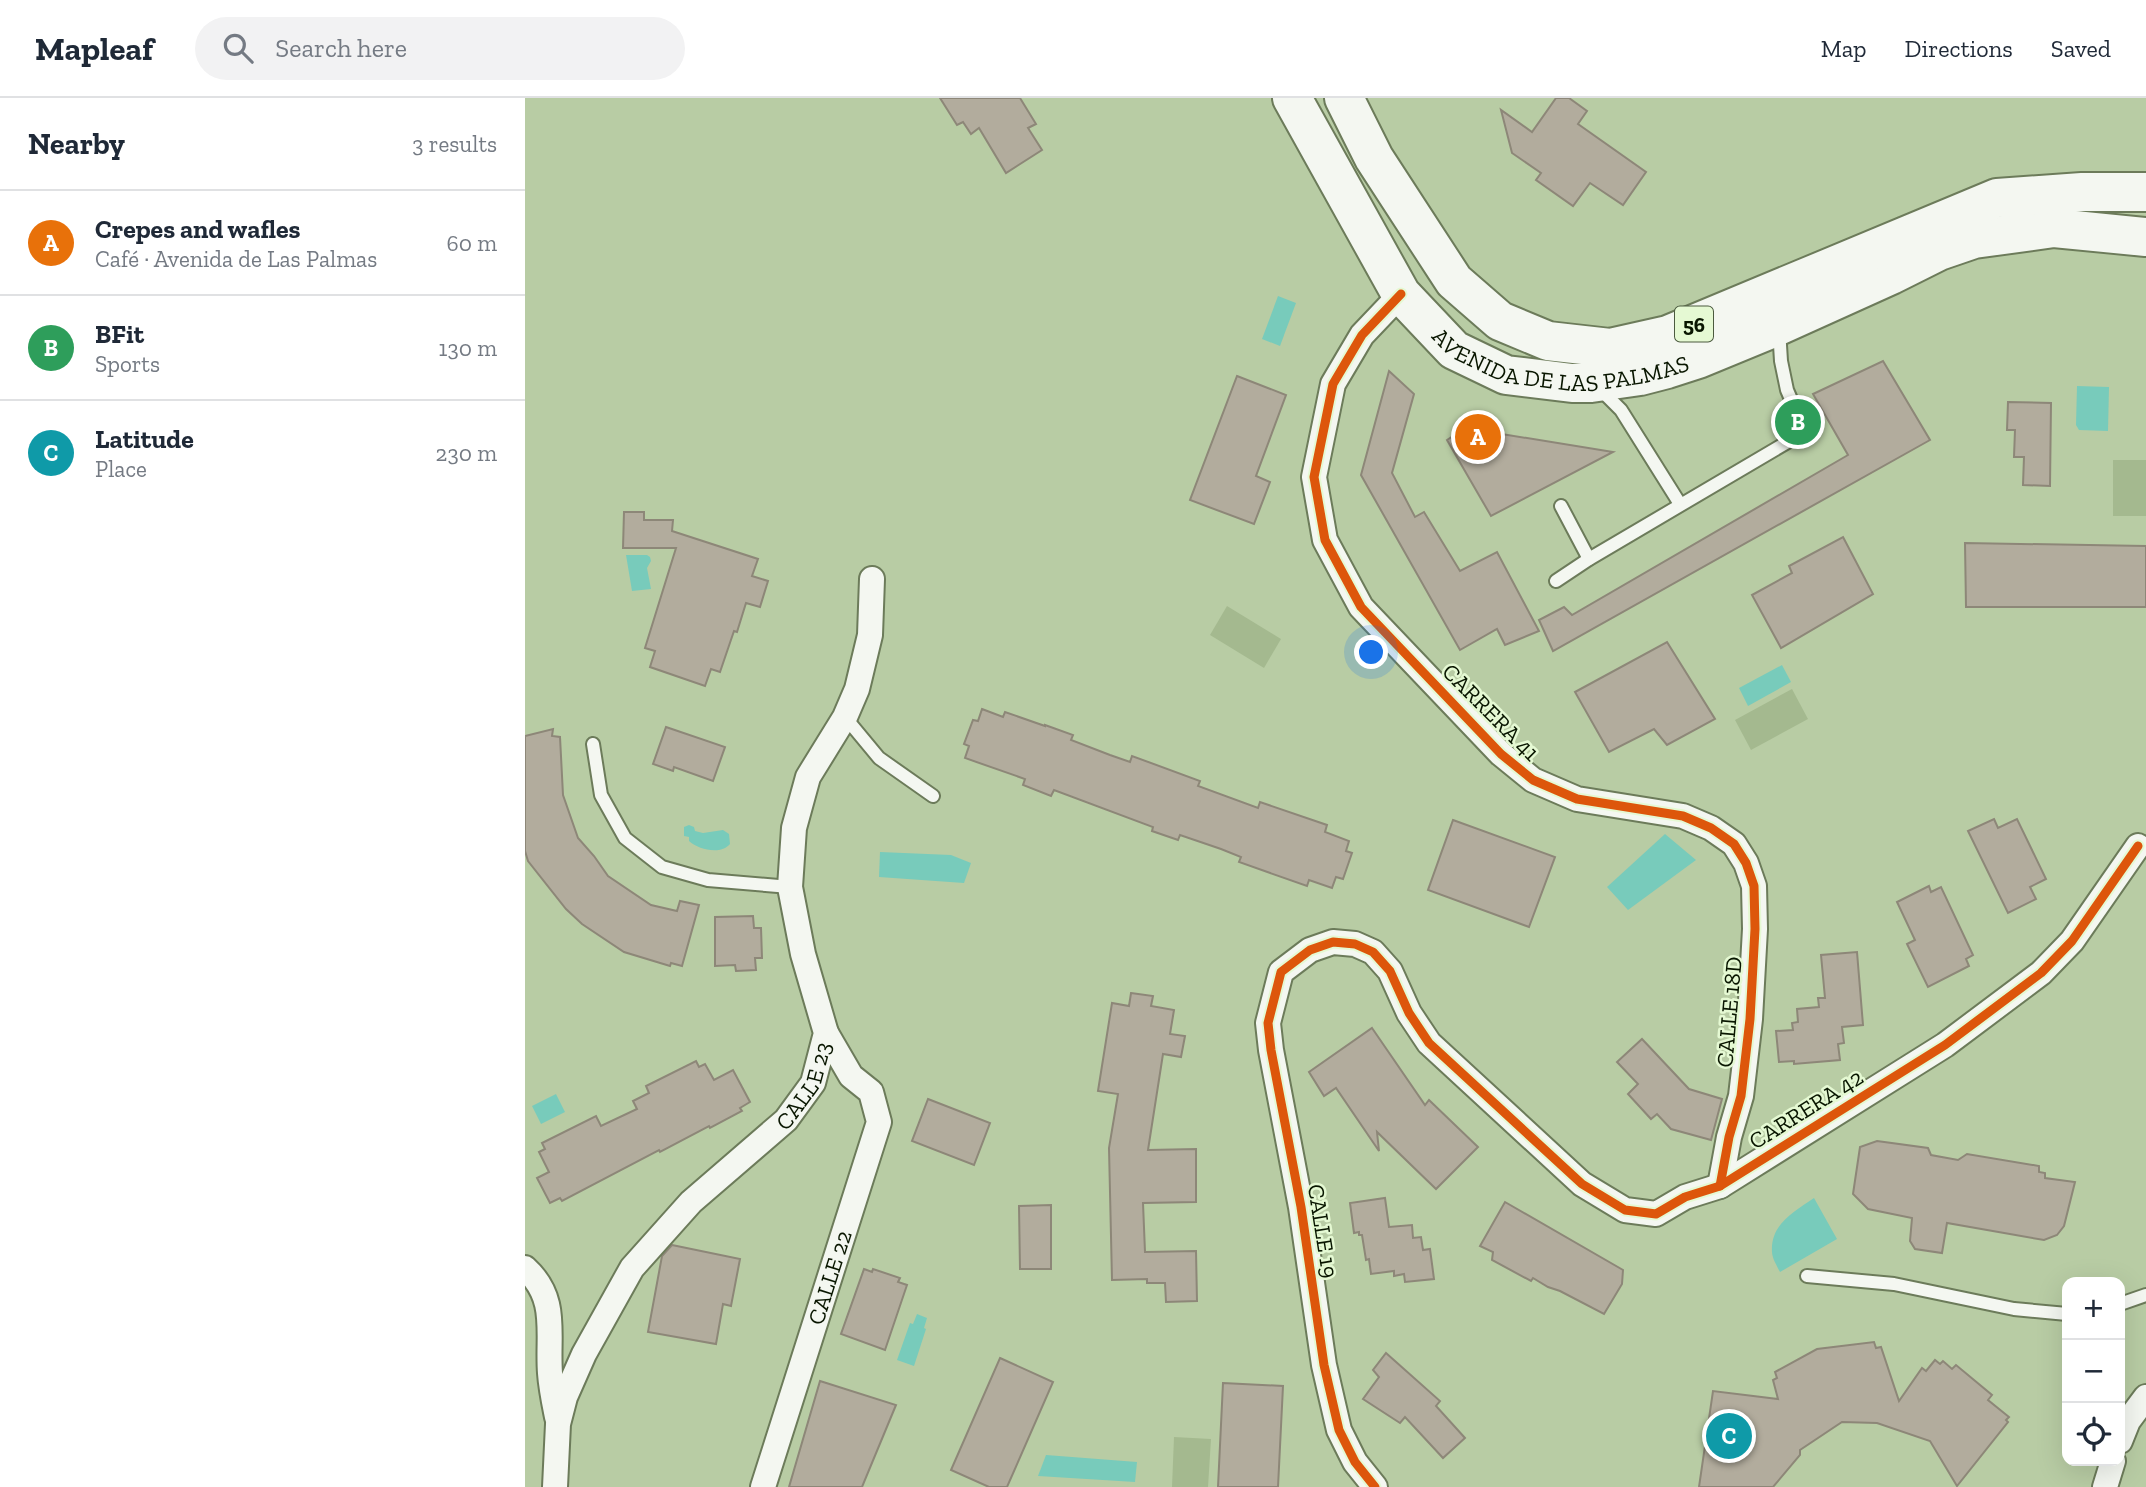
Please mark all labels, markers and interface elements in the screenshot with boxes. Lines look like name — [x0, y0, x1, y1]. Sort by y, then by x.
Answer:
search box — [195, 17, 685, 80]
text: Mapleaf — [35, 29, 153, 68]
icon: search — [219, 29, 257, 67]
text: Search here — [275, 32, 407, 64]
text: Map — [1821, 34, 1867, 63]
text: Directions — [1905, 34, 2013, 63]
text: Saved — [2051, 34, 2111, 63]
text: Nearby — [28, 126, 125, 162]
text: 3 results — [412, 130, 497, 158]
text: Crepes and wafles — [95, 213, 301, 245]
text: A — [43, 229, 59, 257]
text: 60 m — [446, 229, 497, 257]
text: Café · Avenida de Las Palmas — [95, 245, 377, 273]
road number: 56 — [1675, 306, 1713, 342]
text: BFit — [95, 318, 144, 350]
street label: AVENIDA DE LAS PALMAS — [1426, 322, 1692, 398]
text: B — [44, 334, 58, 362]
text: 130 m — [439, 334, 497, 362]
text: Sports — [95, 350, 160, 378]
pin: B — [1775, 396, 1821, 448]
pin: A — [1455, 411, 1501, 463]
text: Latitude — [95, 423, 194, 455]
text: C — [44, 439, 58, 467]
text: 230 m — [436, 439, 497, 467]
text: Place — [95, 455, 147, 483]
your location — [1354, 635, 1388, 669]
street label: CARRERA 41 — [1436, 657, 1546, 767]
street label: CALLE 18D — [1710, 955, 1748, 1069]
street label: CALLE 23 — [770, 1039, 837, 1136]
street label: CARRERA 42 — [1744, 1063, 1868, 1155]
street label: CALLE 19 — [1302, 1182, 1344, 1280]
street label: CALLE 22 — [802, 1227, 858, 1328]
map controls — [2062, 1277, 2125, 1466]
button: + — [2062, 1277, 2125, 1340]
button: − — [2062, 1340, 2125, 1403]
button: locate — [2062, 1403, 2125, 1466]
pin: C — [1706, 1410, 1752, 1462]

